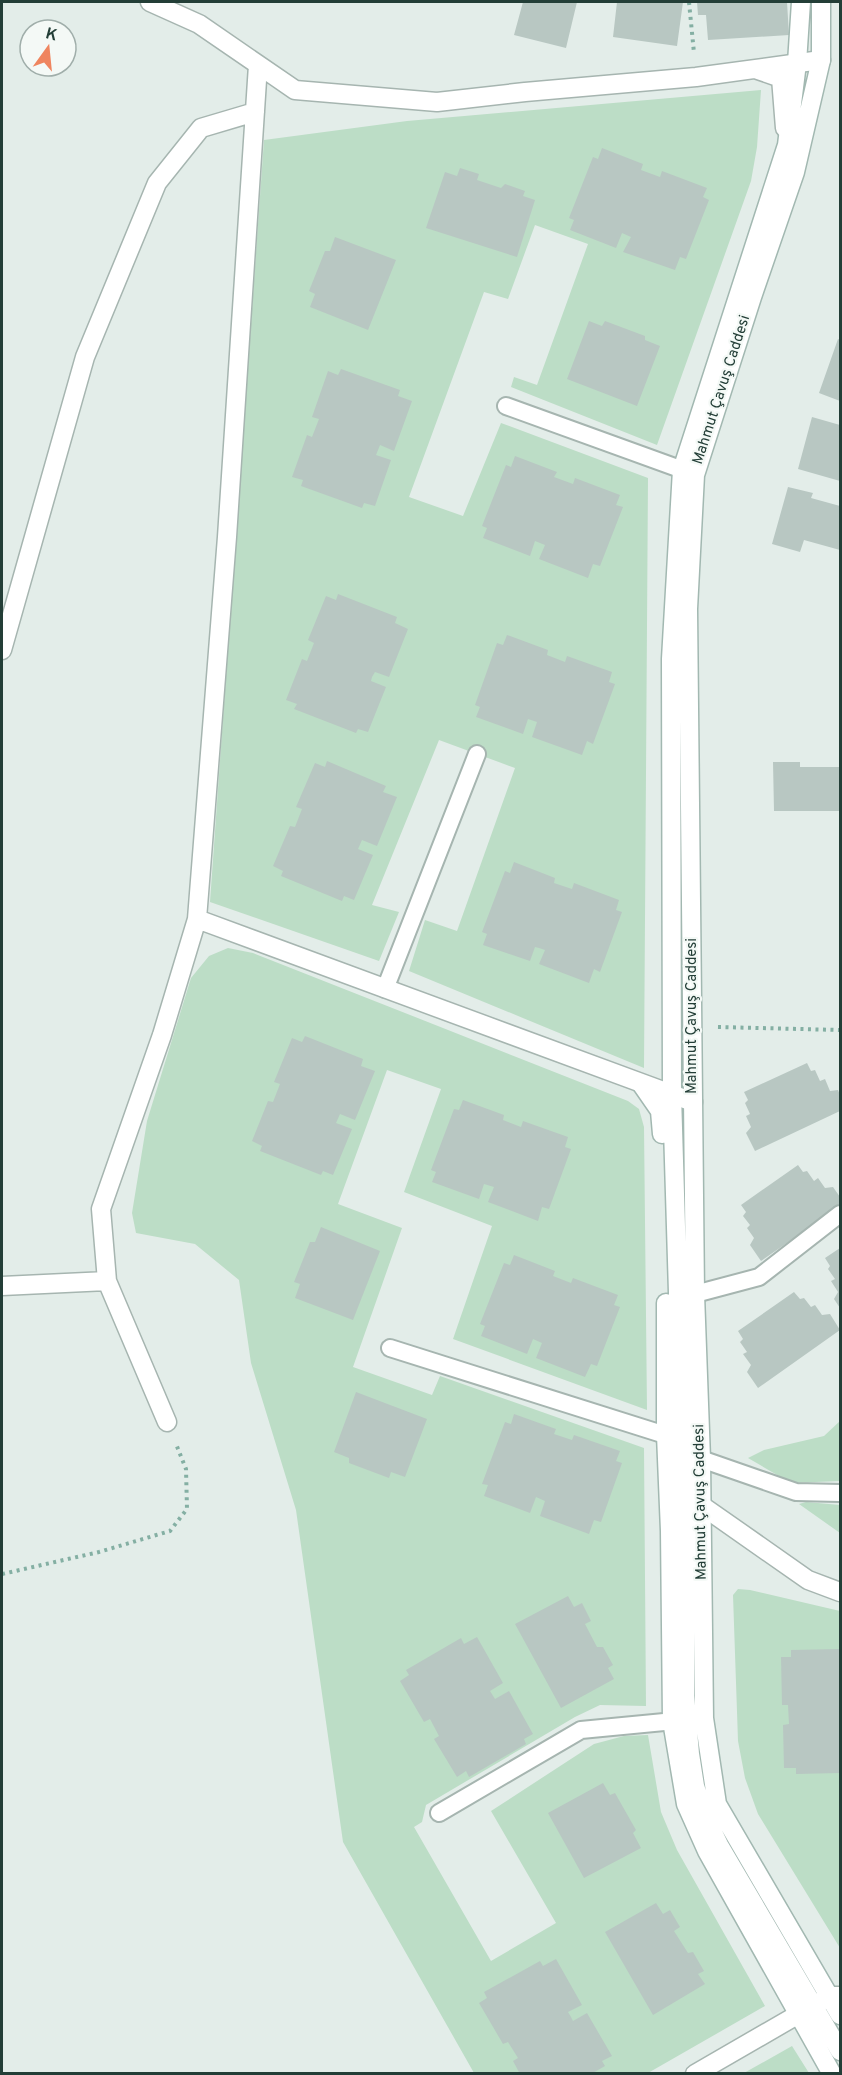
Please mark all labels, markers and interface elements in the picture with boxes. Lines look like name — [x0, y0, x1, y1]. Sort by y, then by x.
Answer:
north arrow — [18, 18, 78, 78]
text: K — [43, 24, 59, 47]
street label: Mahmut Çavuş Caddesi — [689, 313, 755, 467]
street label: Mahmut Çavuş Caddesi — [683, 938, 702, 1094]
street label: Mahmut Çavuş Caddesi — [690, 1424, 712, 1580]

